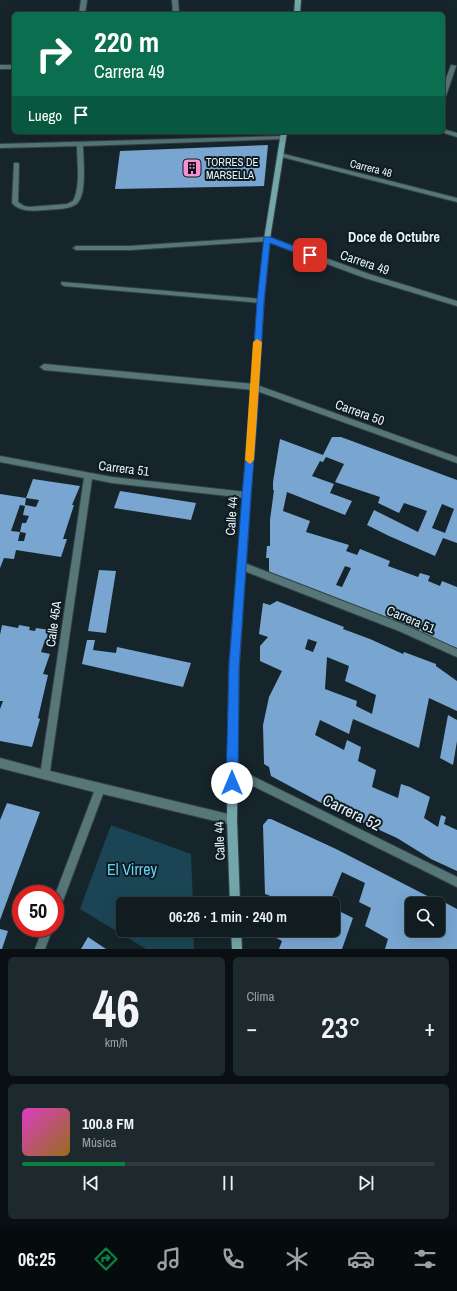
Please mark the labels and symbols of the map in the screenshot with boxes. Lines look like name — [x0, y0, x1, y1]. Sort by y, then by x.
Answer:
place label: TORRES DE MARSELLA — [206, 155, 258, 182]
street label: Carrera 48 — [348, 156, 394, 180]
building icon: TORRES DE MARSELLA — [181, 157, 203, 179]
district label: Doce de Octubre — [348, 228, 440, 246]
pin — [293, 238, 327, 272]
street label: Carrera 49 — [338, 246, 392, 279]
street label: Carrera 50 — [333, 396, 387, 429]
street label: Carrera 51 — [98, 457, 150, 480]
street label: Calle 44 — [222, 496, 241, 536]
street label: Calle 45A — [42, 599, 65, 648]
street label: Carrera 51 — [384, 602, 438, 637]
position arrow — [211, 762, 253, 804]
street label: Carrera 52 — [319, 788, 385, 836]
street label: Calle 44 — [210, 821, 229, 861]
park label: El Virrey — [107, 858, 157, 880]
speed limit sign: 50 — [12, 885, 64, 937]

